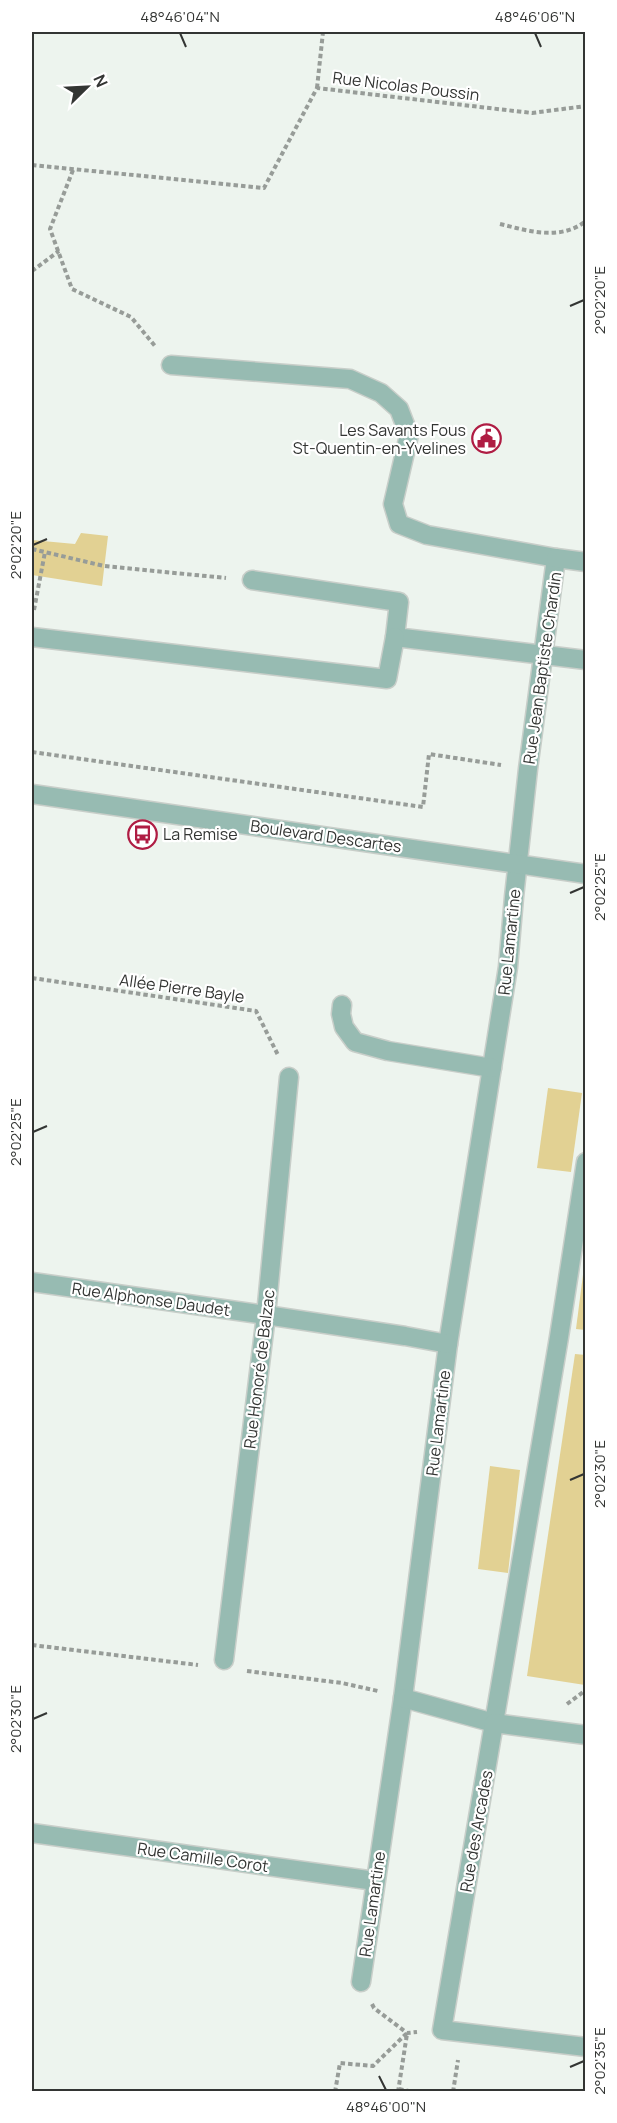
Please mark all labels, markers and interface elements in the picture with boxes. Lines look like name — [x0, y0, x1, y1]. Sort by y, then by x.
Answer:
text: 48°46'04"N — [140, 6, 220, 27]
text: 48°46'06"N — [495, 6, 575, 27]
north arrow — [57, 57, 117, 117]
street label: Rue Nicolas Poussin — [331, 66, 481, 106]
text: N — [88, 71, 113, 91]
text: 2°02'20"E — [589, 266, 610, 334]
place label: Les Savants Fous St-Quentin-en-Yvelines — [293, 419, 466, 459]
public building icon: Les Savants Fous St-Quentin-en-Yvelines — [471, 423, 503, 455]
text: 2°02'20"E — [5, 511, 26, 579]
street label: Rue Jean Baptiste Chardin — [518, 570, 566, 766]
street label: Boulevard Descartes — [249, 815, 403, 857]
bus stop icon: La Remise — [126, 818, 158, 850]
place label: La Remise — [163, 823, 238, 845]
text: 2°02'25"E — [589, 853, 610, 921]
street label: Rue Lamartine — [493, 888, 525, 996]
street label: Allée Pierre Bayle — [118, 968, 246, 1008]
text: 2°02'25"E — [5, 1098, 26, 1166]
street label: Rue Alphonse Daudet — [71, 1277, 231, 1321]
street label: Rue Honoré de Balzac — [238, 1288, 280, 1450]
street label: Rue Lamartine — [421, 1369, 455, 1477]
text: 2°02'30"E — [589, 1440, 610, 1508]
text: 2°02'30"E — [5, 1685, 26, 1753]
street label: Rue des Arcades — [454, 1768, 498, 1894]
street label: Rue Camille Corot — [136, 1837, 270, 1877]
street label: Rue Lamartine — [354, 1850, 390, 1958]
text: 2°02'35"E — [589, 2027, 610, 2095]
text: 48°46'00"N — [346, 2096, 426, 2117]

